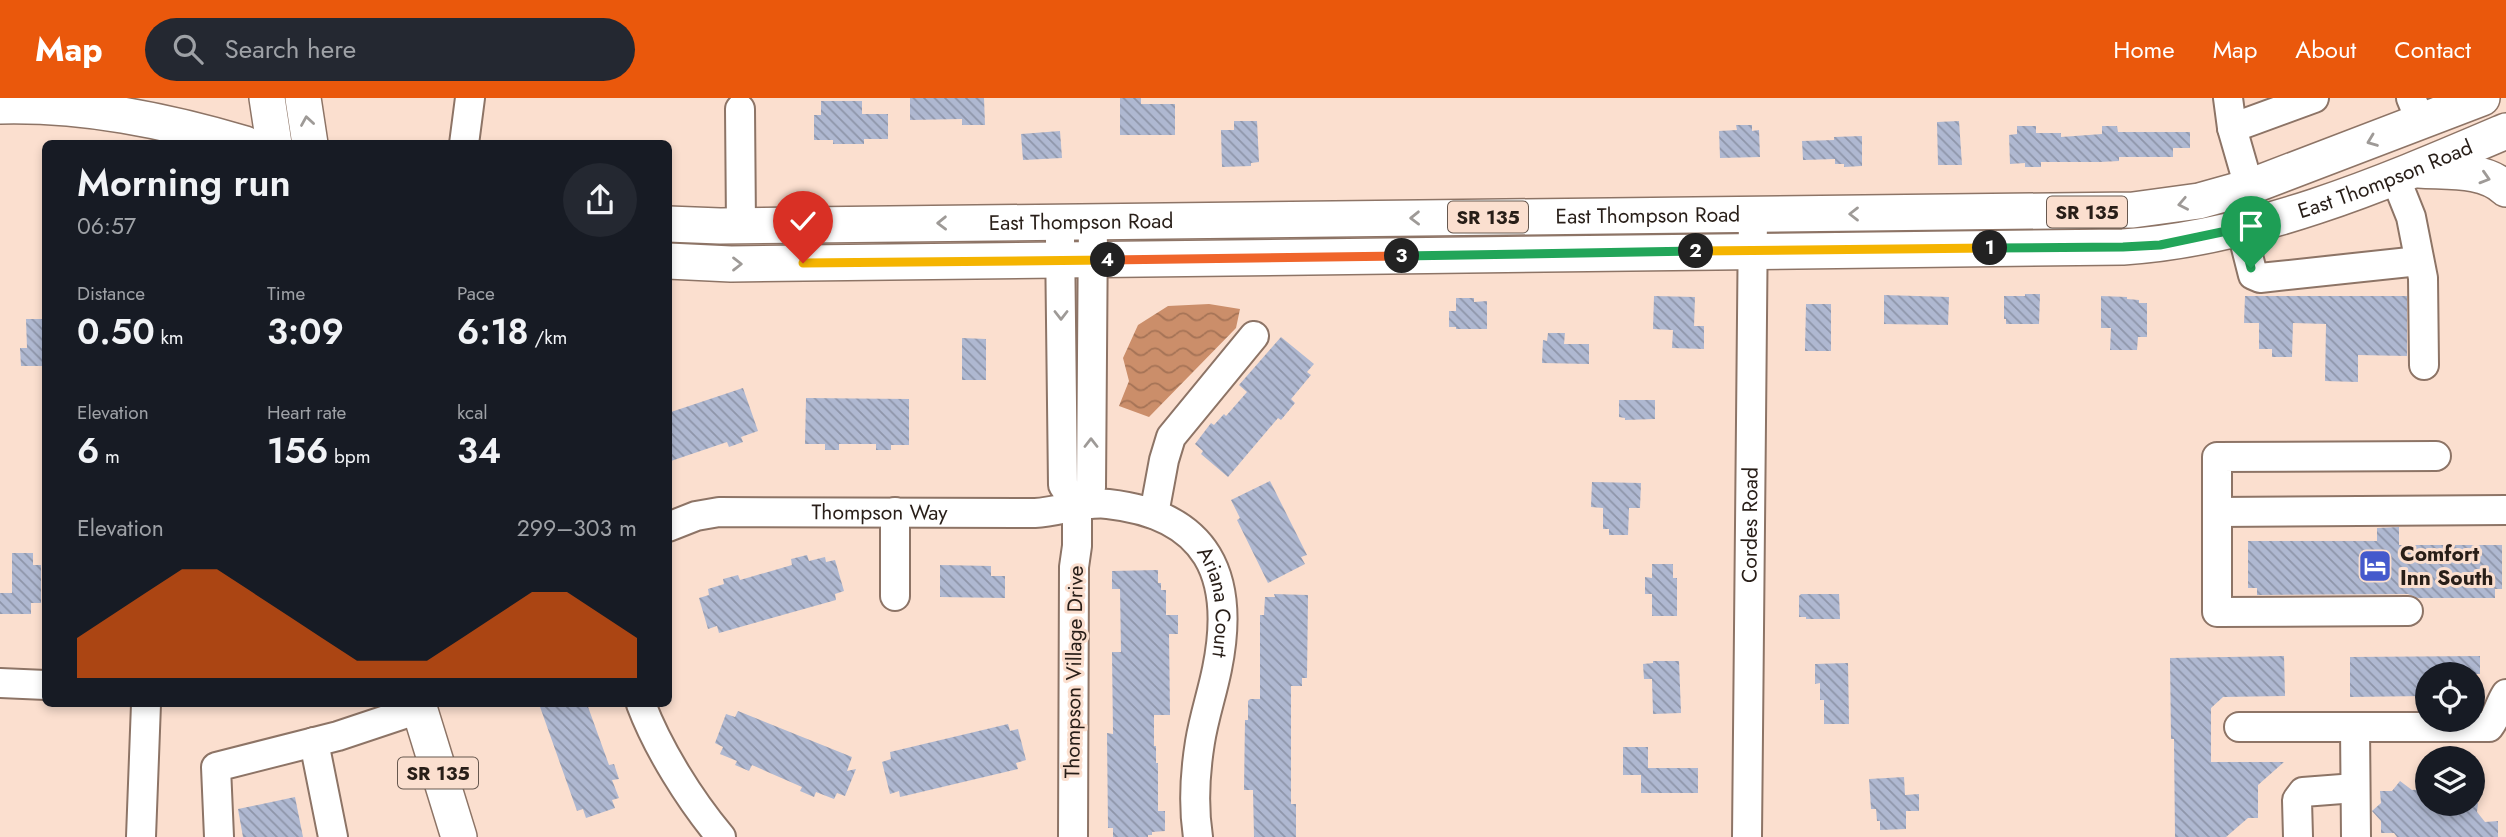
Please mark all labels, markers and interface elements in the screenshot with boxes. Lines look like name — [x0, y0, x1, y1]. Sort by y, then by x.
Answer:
search box — [145, 18, 635, 81]
text: Map — [35, 26, 103, 73]
icon: search — [169, 30, 207, 68]
text: Search here — [225, 30, 356, 68]
text: Home — [2113, 32, 2175, 67]
text: Map — [2213, 32, 2257, 67]
text: About — [2295, 32, 2356, 67]
text: Contact — [2394, 32, 2471, 67]
one-way arrow — [300, 115, 315, 127]
street label: East Thompson Road — [2294, 132, 2477, 226]
one-way arrow — [2367, 133, 2379, 147]
text: Morning run — [77, 155, 291, 210]
button: share — [563, 163, 637, 237]
one-way arrow — [2479, 169, 2491, 184]
pin — [773, 191, 833, 263]
road number: SR 135 — [2047, 196, 2127, 228]
one-way arrow — [2177, 196, 2189, 211]
pin — [2221, 196, 2281, 268]
street label: East Thompson Road — [1555, 199, 1740, 232]
icon: check — [784, 202, 822, 240]
road number: SR 135 — [1448, 202, 1528, 232]
street label: East Thompson Road — [988, 206, 1173, 238]
one-way arrow — [1848, 206, 1859, 222]
icon: arrive — [2232, 207, 2270, 245]
text: 06:57 — [77, 209, 136, 243]
one-way arrow — [1410, 210, 1420, 226]
one-way arrow — [937, 216, 948, 231]
pin: 1 — [1972, 230, 2008, 266]
pin: 2 — [1678, 234, 1714, 268]
text: 1 — [1985, 234, 1994, 261]
text: 2 — [1689, 237, 1702, 264]
pin: 3 — [1384, 238, 1420, 274]
pin: 4 — [1090, 242, 1126, 278]
text: 3 — [1396, 242, 1407, 269]
text: 4 — [1101, 246, 1114, 273]
one-way arrow — [732, 256, 742, 272]
text: Distance — [77, 280, 145, 307]
text: Time — [267, 280, 305, 307]
text: Pace — [457, 280, 495, 307]
text: 0.50 — [77, 307, 155, 357]
text: 3:09 — [267, 307, 344, 357]
text: 6:18 — [457, 307, 529, 357]
one-way arrow — [1053, 310, 1069, 320]
text: km — [155, 324, 184, 351]
text: /km — [529, 324, 567, 351]
text: Elevation — [77, 399, 149, 426]
text: Heart rate — [267, 399, 346, 426]
text: kcal — [457, 399, 488, 426]
text: 6 — [77, 426, 99, 476]
text: 156 — [267, 426, 328, 476]
text: 34 — [457, 426, 501, 476]
one-way arrow — [1083, 437, 1099, 447]
text: m — [99, 443, 120, 470]
text: bpm — [328, 443, 370, 470]
street label: Cordes Road — [1734, 467, 1766, 583]
street label: Thompson Way — [812, 497, 948, 528]
text: Elevation — [77, 511, 164, 545]
text: 299–303 m — [517, 511, 637, 545]
place label: Comfort Inn South — [2400, 539, 2493, 593]
street label: Ariana Court — [1190, 540, 1238, 660]
hotel icon: Comfort Inn South — [2356, 547, 2394, 585]
street label: Thompson Village Drive — [1057, 565, 1091, 779]
map controls — [2415, 662, 2485, 816]
button: locate — [2415, 662, 2485, 732]
button: layers — [2415, 746, 2485, 816]
road number: SR 135 — [398, 758, 478, 788]

